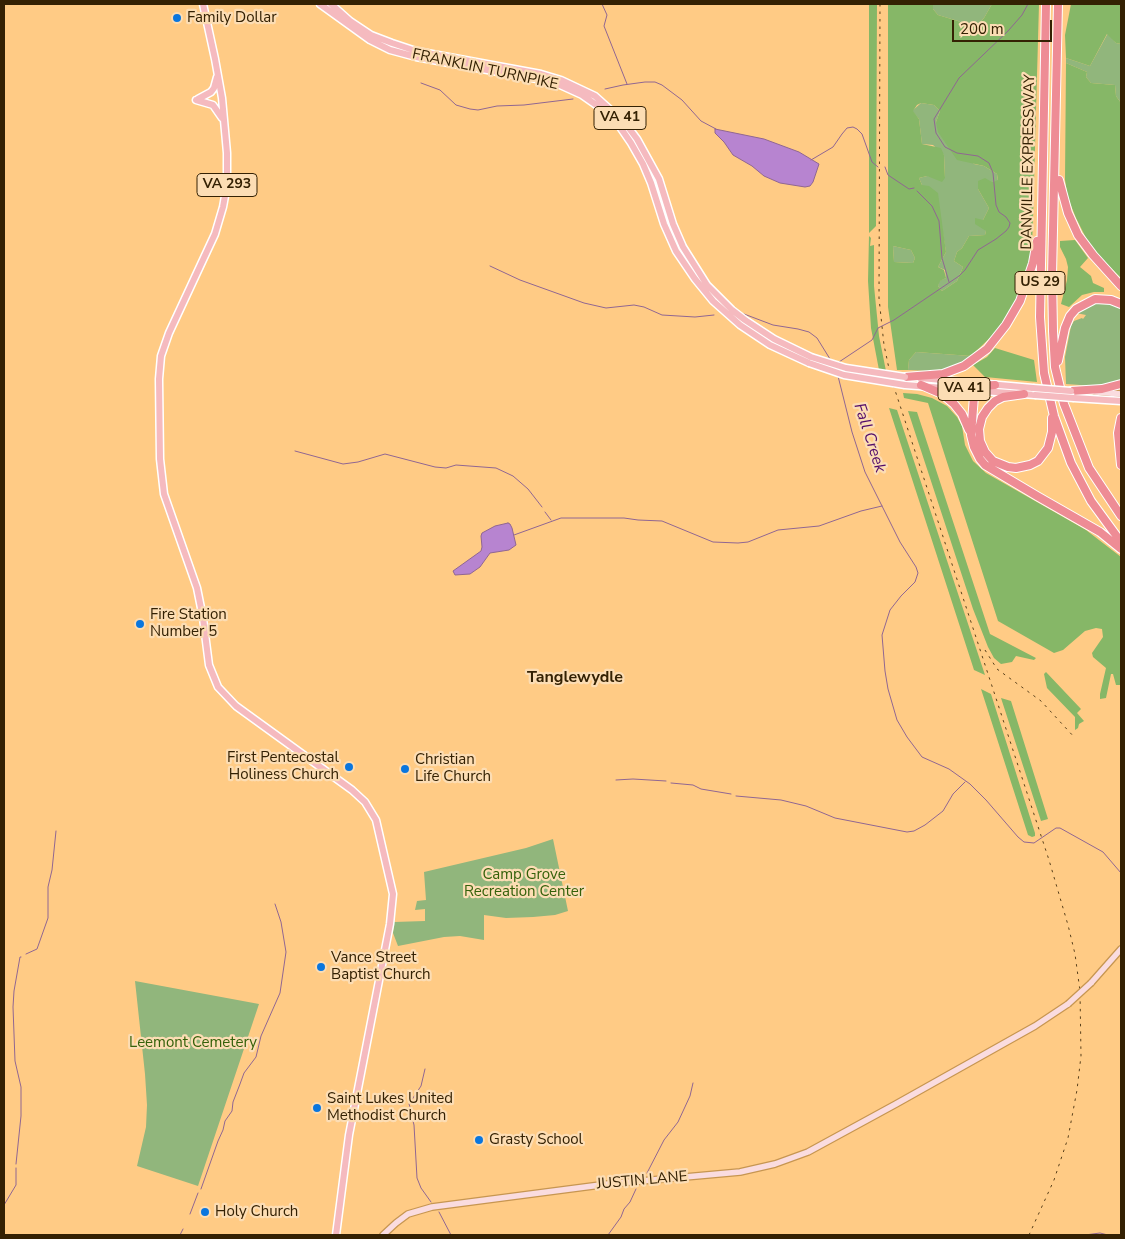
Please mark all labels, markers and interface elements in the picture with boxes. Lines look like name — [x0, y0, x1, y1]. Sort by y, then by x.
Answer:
place label: Family Dollar — [187, 9, 277, 27]
scale bar — [955, 10, 1055, 42]
marker: Family Dollar — [171, 12, 183, 24]
text: 200 m — [960, 19, 1004, 39]
street label: FRANKLIN TURNPIKE — [410, 46, 560, 94]
street label: DANVILLE EXPRESSWAY — [1018, 74, 1040, 250]
road number: VA 41 — [594, 106, 646, 130]
road number: VA 293 — [197, 174, 257, 196]
road number: US 29 — [1015, 272, 1065, 294]
road number: VA 41 — [938, 378, 990, 400]
water label: Fall Creek — [849, 401, 889, 475]
place label: Fire Station Number 5 — [150, 606, 227, 641]
marker: Fire Station Number 5 — [134, 618, 146, 630]
district label: Tanglewydle — [527, 668, 623, 688]
place label: First Pentecostal Holiness Church — [227, 749, 339, 784]
place label: Christian Life Church — [415, 751, 491, 786]
marker: First Pentecostal Holiness Church — [343, 761, 355, 773]
marker: Christian Life Church — [399, 763, 411, 775]
park label: Camp Grove Recreation Center — [464, 866, 584, 901]
place label: Vance Street Baptist Church — [331, 949, 431, 984]
marker: Vance Street Baptist Church — [315, 961, 327, 973]
park label: Leemont Cemetery — [129, 1034, 257, 1052]
place label: Saint Lukes United Methodist Church — [327, 1090, 453, 1125]
marker: Saint Lukes United Methodist Church — [311, 1102, 323, 1114]
place label: Grasty School — [489, 1131, 583, 1149]
marker: Grasty School — [473, 1134, 485, 1146]
street label: JUSTIN LANE — [596, 1168, 688, 1194]
place label: Holy Church — [215, 1203, 298, 1221]
marker: Holy Church — [199, 1206, 211, 1218]

